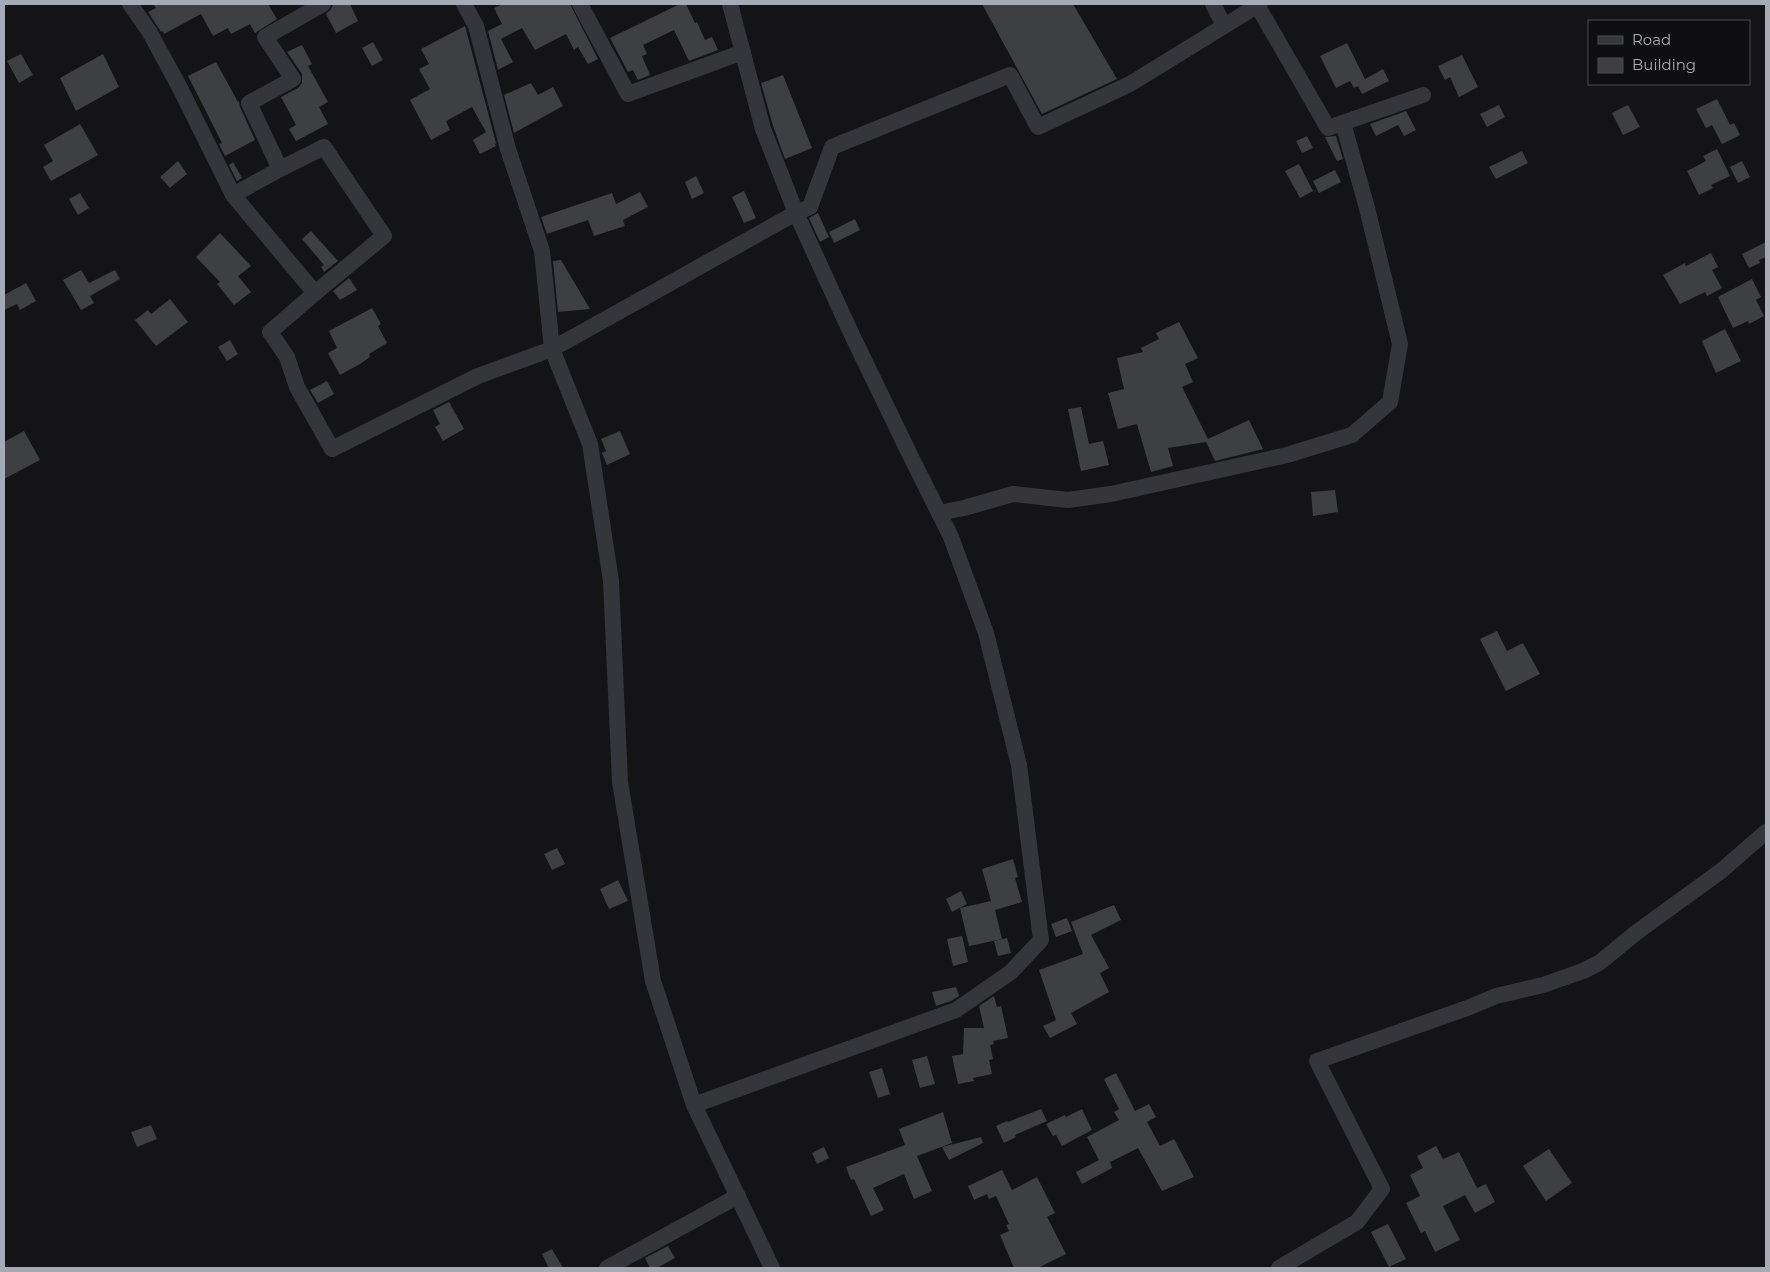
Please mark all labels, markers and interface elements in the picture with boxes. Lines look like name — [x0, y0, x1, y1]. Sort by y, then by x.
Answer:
legend — [1588, 20, 1750, 85]
text: Road — [1632, 30, 1671, 49]
text: Building — [1632, 55, 1696, 74]

